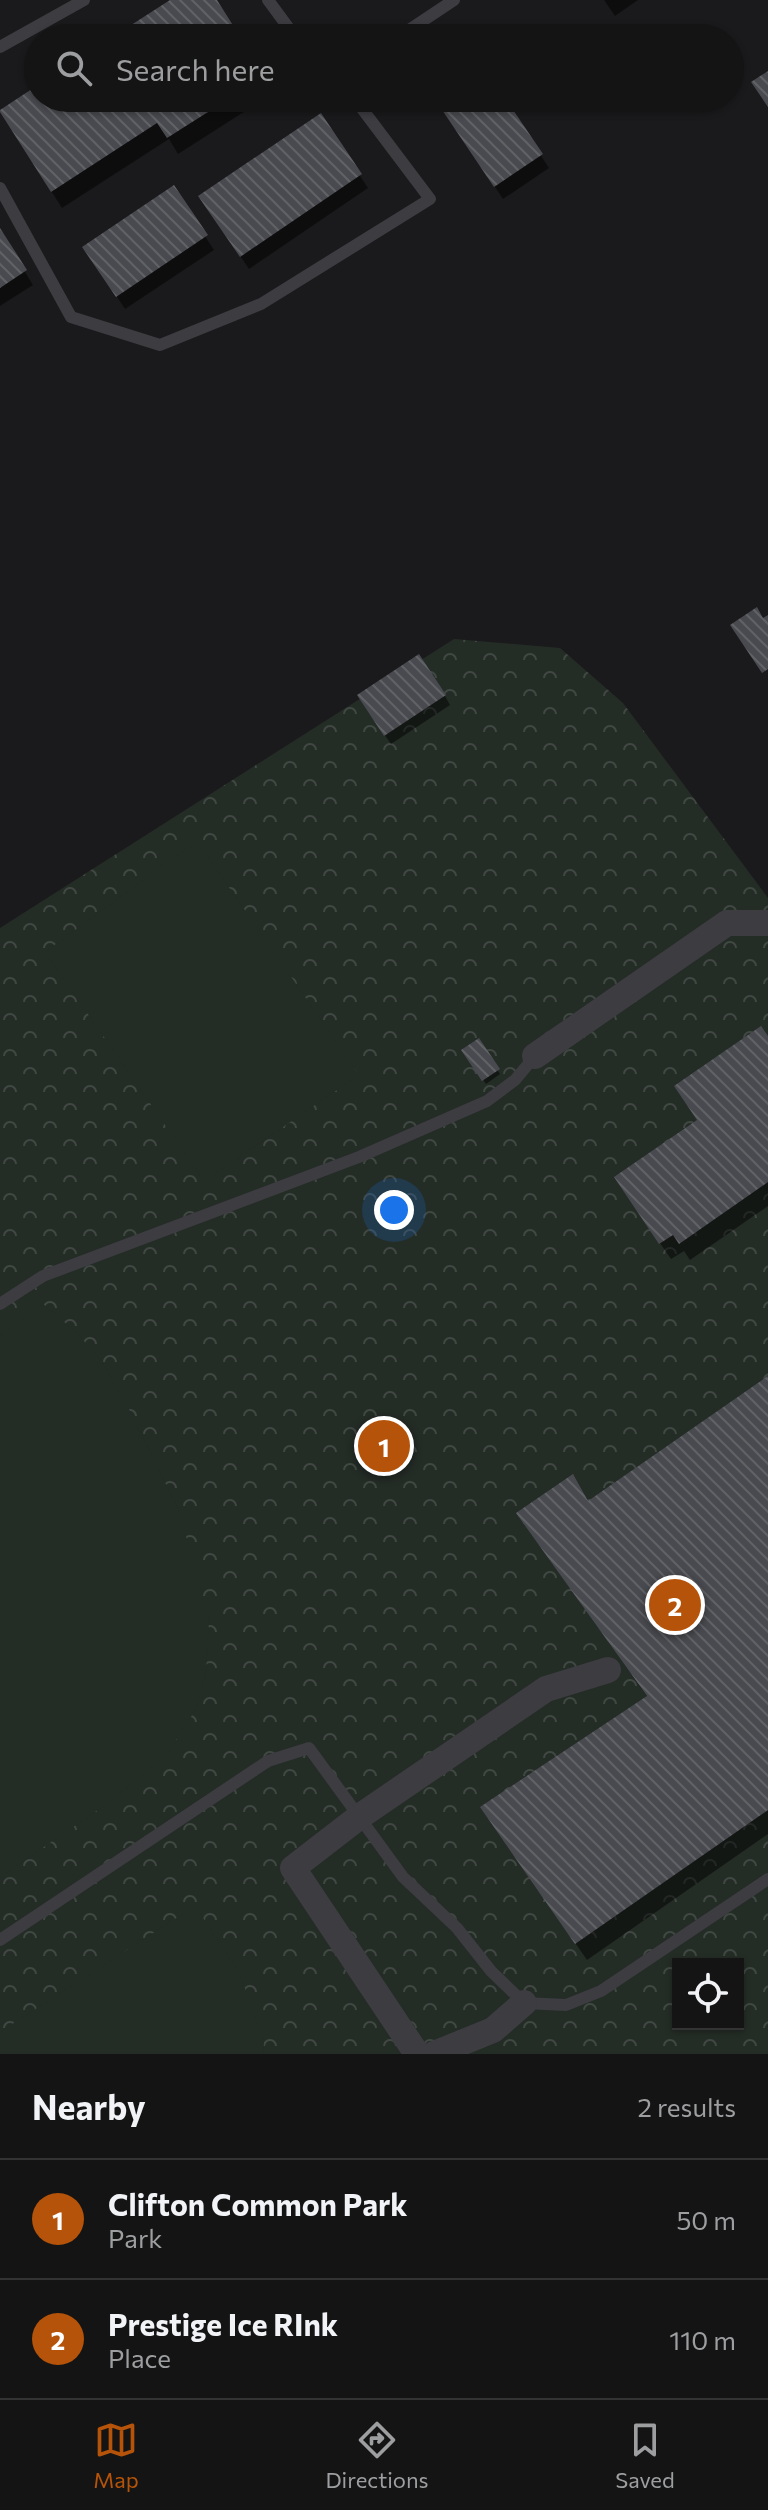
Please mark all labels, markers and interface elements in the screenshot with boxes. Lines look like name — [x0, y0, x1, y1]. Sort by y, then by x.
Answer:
search box — [24, 24, 744, 112]
icon: search — [52, 46, 96, 90]
text: Search here — [116, 50, 275, 87]
your location — [374, 1190, 414, 1230]
pin: 1 — [358, 1416, 410, 1476]
pin: 2 — [649, 1575, 701, 1635]
map controls — [672, 1958, 744, 2030]
button: locate — [672, 1958, 744, 2030]
text: Nearby — [32, 2085, 146, 2127]
text: 2 results — [638, 2091, 736, 2122]
text: Clifton Common Park — [108, 2185, 408, 2222]
text: 1 — [52, 2204, 64, 2235]
text: 50 m — [676, 2204, 736, 2235]
text: Park — [108, 2222, 162, 2253]
text: Prestige Ice RInk — [108, 2305, 338, 2342]
text: 2 — [51, 2324, 65, 2355]
text: 110 m — [669, 2324, 736, 2355]
text: Place — [108, 2342, 171, 2373]
tab: Map — [93, 2418, 139, 2493]
tab: Directions — [325, 2418, 429, 2493]
tab: Saved — [615, 2418, 675, 2493]

